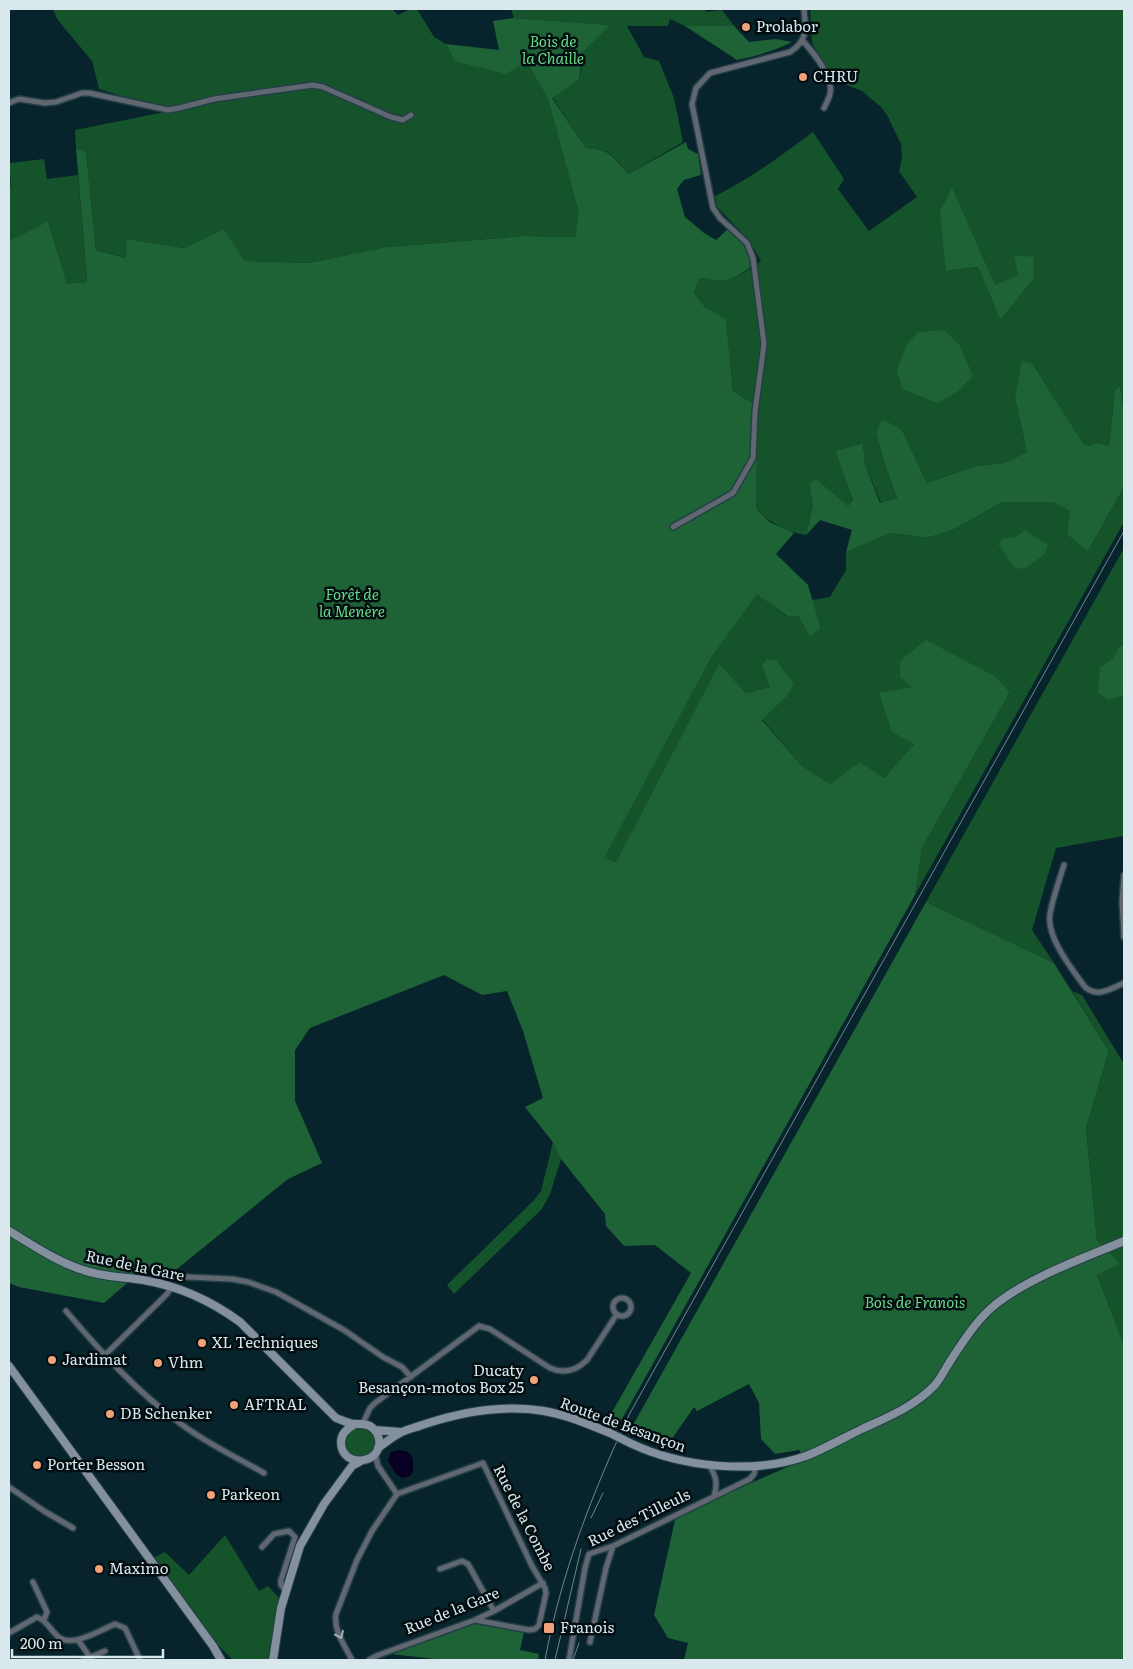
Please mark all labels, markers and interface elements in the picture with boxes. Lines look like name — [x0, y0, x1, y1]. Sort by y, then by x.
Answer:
place label: Prolabor — [756, 14, 818, 37]
marker: Prolabor — [740, 21, 752, 33]
park label: Bois de la Chaille — [522, 29, 584, 69]
place label: CHRU — [813, 64, 858, 87]
marker: CHRU — [797, 71, 809, 83]
park label: Forêt de la Menère — [319, 582, 385, 622]
street label: Rue de la Gare — [84, 1243, 187, 1286]
park label: Bois de Franois — [865, 1290, 965, 1313]
place label: XL Techniques — [212, 1330, 318, 1353]
marker: XL Techniques — [196, 1337, 208, 1349]
place label: Jardimat — [62, 1347, 127, 1370]
place label: Vhm — [168, 1350, 204, 1373]
marker: Jardimat — [46, 1354, 58, 1366]
marker: Vhm — [152, 1357, 164, 1369]
place label: Ducaty Besançon-motos Box 25 — [358, 1358, 524, 1398]
marker: Ducaty Besançon-motos Box 25 — [528, 1374, 540, 1386]
street label: Route de Besançon — [557, 1390, 690, 1457]
place label: AFTRAL — [244, 1392, 307, 1415]
marker: AFTRAL — [228, 1399, 240, 1411]
place label: DB Schenker — [120, 1401, 212, 1424]
marker: DB Schenker — [104, 1408, 116, 1420]
place label: Porter Besson — [47, 1452, 145, 1475]
marker: Porter Besson — [31, 1459, 43, 1471]
street label: Rue de la Combe — [489, 1460, 562, 1575]
place label: Parkeon — [221, 1482, 280, 1505]
street label: Rue des Tilleuls — [583, 1482, 694, 1551]
marker: Parkeon — [205, 1489, 217, 1501]
place label: Maximo — [109, 1556, 169, 1579]
marker: Maximo — [93, 1563, 105, 1575]
street label: Rue de la Gare — [401, 1580, 502, 1639]
place label: Franois — [560, 1615, 615, 1638]
marker: Franois — [542, 1621, 556, 1635]
scale bar — [12, 1626, 164, 1658]
one-way arrow — [333, 1630, 344, 1639]
text: 200 m — [20, 1631, 63, 1654]

